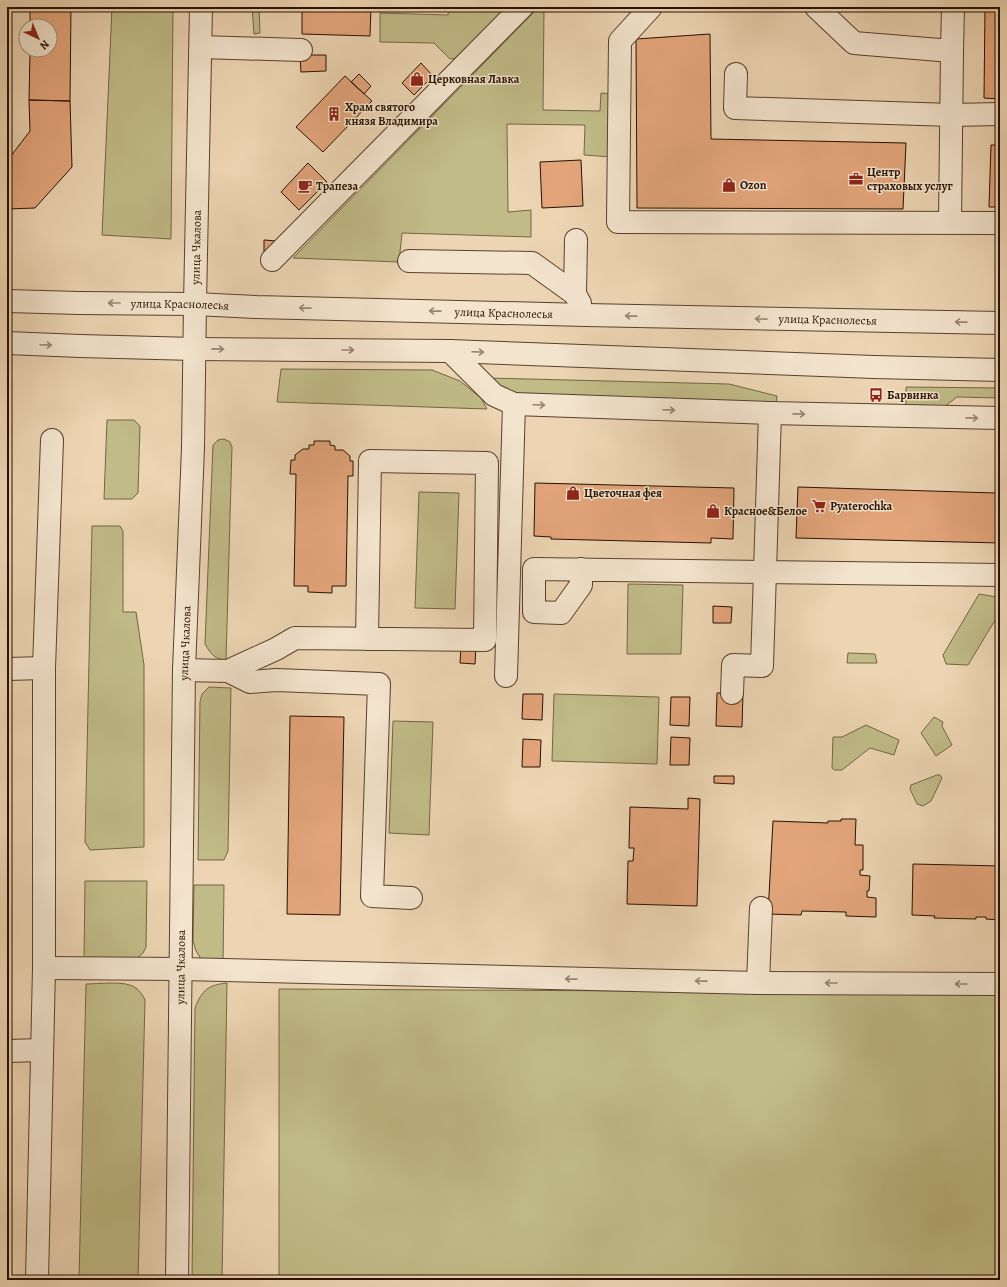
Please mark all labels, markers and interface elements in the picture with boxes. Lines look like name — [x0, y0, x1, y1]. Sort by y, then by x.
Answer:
north arrow — [18, 18, 58, 58]
text: N — [37, 37, 53, 53]
shop icon: Церковная Лавка — [409, 71, 425, 87]
place label: Церковная Лавка — [428, 71, 520, 87]
place label: Храм святого князя Владимира — [345, 99, 438, 129]
building icon: Храм святого князя Владимира — [326, 106, 342, 122]
place label: Центр страховых услуг — [867, 164, 953, 194]
office icon: Центр страховых услуг — [848, 171, 864, 187]
shop icon: Ozon — [721, 177, 737, 193]
place label: Ozon — [740, 177, 767, 193]
cafe icon: Трапеза — [297, 178, 313, 194]
place label: Трапеза — [316, 178, 359, 194]
street label: улица Чкалова — [187, 209, 205, 286]
street label: улица Краснолесья — [130, 295, 230, 314]
one-way arrow — [108, 299, 121, 307]
one-way arrow — [299, 304, 312, 312]
street label: улица Краснолесья — [453, 304, 553, 322]
one-way arrow — [429, 307, 442, 315]
street label: улица Краснолесья — [777, 311, 877, 329]
one-way arrow — [625, 312, 638, 320]
one-way arrow — [755, 315, 768, 322]
one-way arrow — [955, 319, 968, 326]
one-way arrow — [39, 341, 52, 349]
one-way arrow — [211, 345, 224, 353]
one-way arrow — [341, 346, 354, 354]
one-way arrow — [471, 348, 484, 356]
bus stop icon: Барвинка — [868, 387, 884, 403]
place label: Барвинка — [887, 387, 939, 403]
one-way arrow — [532, 401, 545, 409]
one-way arrow — [662, 406, 675, 413]
one-way arrow — [792, 410, 805, 418]
one-way arrow — [965, 414, 978, 422]
shop icon: Цветочная фея — [565, 485, 581, 501]
place label: Цветочная фея — [584, 485, 662, 501]
supermarket icon: Pyaterochka — [811, 498, 827, 514]
place label: Pyaterochka — [830, 498, 893, 514]
shop icon: Красное&Белое — [705, 503, 721, 519]
place label: Красное&Белое — [724, 503, 808, 519]
street label: улица Чкалова — [176, 605, 195, 682]
street label: улица Чкалова — [172, 929, 189, 1006]
one-way arrow — [565, 975, 578, 982]
one-way arrow — [695, 978, 708, 985]
one-way arrow — [825, 979, 838, 987]
one-way arrow — [955, 980, 968, 988]

